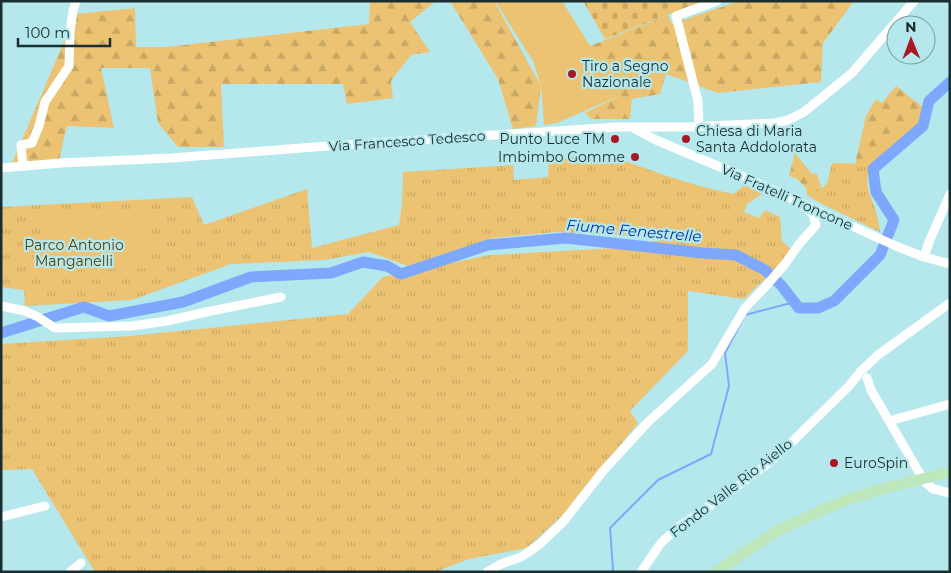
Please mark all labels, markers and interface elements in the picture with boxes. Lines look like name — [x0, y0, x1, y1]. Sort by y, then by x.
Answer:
scale bar — [18, 15, 110, 47]
north arrow — [886, 15, 936, 65]
text: N — [905, 18, 917, 36]
text: 100 m — [25, 23, 70, 42]
place label: Tiro a Segno Nazionale — [582, 57, 669, 91]
marker: Tiro a Segno Nazionale — [566, 68, 578, 80]
place label: Chiesa di Maria Santa Addolorata — [696, 122, 817, 156]
street label: Via Francesco Tedesco — [328, 127, 486, 155]
place label: Punto Luce TM — [499, 130, 605, 148]
marker: Punto Luce TM — [609, 133, 621, 145]
marker: Chiesa di Maria Santa Addolorata — [680, 133, 692, 145]
place label: Imbimbo Gomme — [498, 148, 625, 166]
marker: Imbimbo Gomme — [629, 151, 641, 163]
street label: Via Fratelli Troncone — [718, 160, 856, 234]
water label: Fiume Fenestrelle — [566, 215, 702, 246]
park label: Parco Antonio Manganelli — [24, 236, 124, 270]
street label: Fondo Valle Rio Aiello — [666, 434, 796, 541]
place label: EuroSpin — [844, 454, 908, 472]
marker: EuroSpin — [828, 457, 840, 469]

